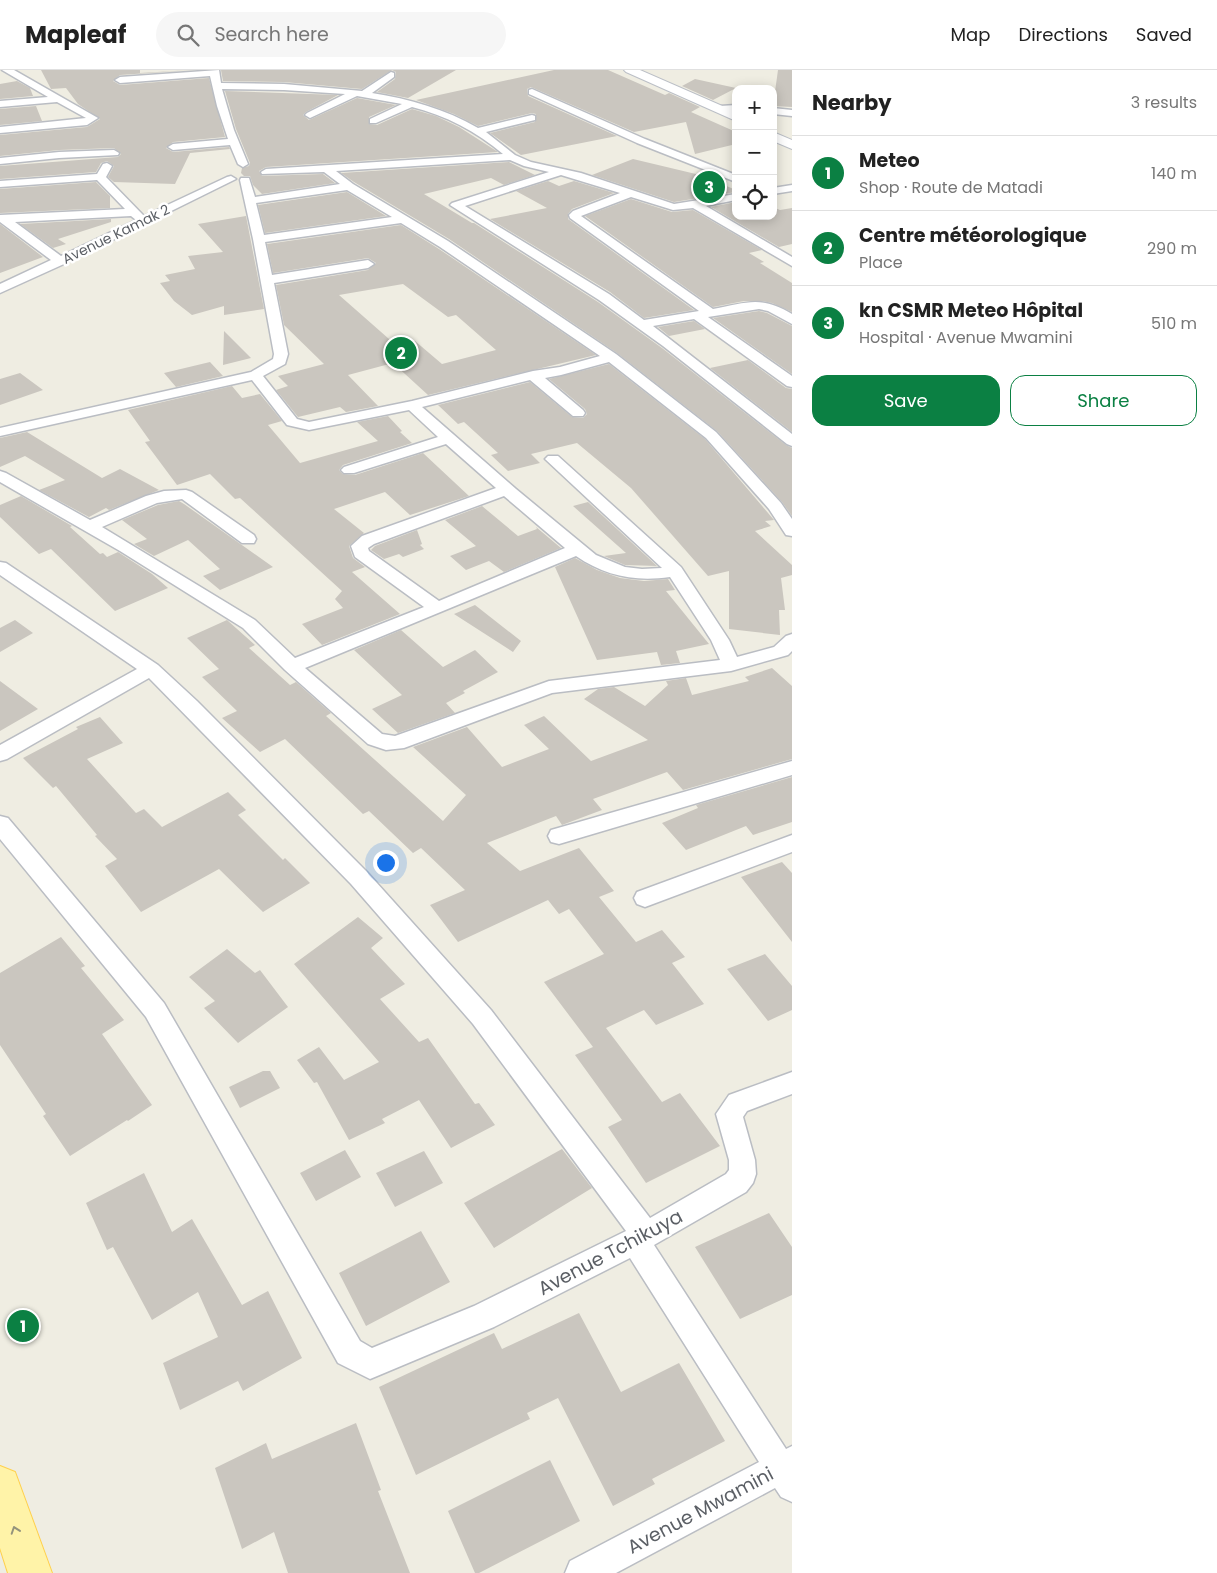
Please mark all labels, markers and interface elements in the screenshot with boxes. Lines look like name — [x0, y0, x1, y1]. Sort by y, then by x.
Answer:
search box — [156, 12, 506, 57]
text: Mapleaf — [25, 18, 126, 51]
icon: search — [174, 21, 202, 49]
text: Search here — [214, 21, 329, 48]
text: Map — [951, 22, 990, 47]
text: Directions — [1018, 22, 1108, 47]
text: Saved — [1136, 22, 1192, 47]
map controls — [732, 85, 777, 220]
button: + — [732, 85, 777, 130]
text: Nearby — [812, 88, 892, 117]
text: 3 results — [1131, 91, 1197, 114]
button: − — [732, 130, 777, 175]
text: Meteo — [859, 147, 920, 174]
text: 1 — [825, 162, 831, 185]
text: 140 m — [1151, 162, 1197, 185]
pin: 3 — [693, 168, 725, 206]
button: locate — [732, 175, 777, 220]
text: Shop · Route de Matadi — [859, 176, 1043, 199]
street label: Avenue Kamak 2 — [59, 199, 173, 269]
text: Centre météorologique — [859, 222, 1087, 249]
text: 2 — [823, 237, 833, 260]
text: 290 m — [1147, 237, 1197, 260]
text: Place — [859, 251, 903, 274]
text: kn CSMR Meteo Hôpital — [859, 297, 1083, 324]
text: 3 — [823, 312, 833, 335]
text: 510 m — [1151, 312, 1197, 335]
text: Hospital · Avenue Mwamini — [859, 326, 1073, 349]
pin: 2 — [385, 334, 417, 372]
button: Save — [812, 375, 1000, 426]
button: Share — [1010, 375, 1197, 426]
your location — [373, 850, 399, 876]
street label: Avenue Tchikuya — [533, 1203, 687, 1302]
pin: 1 — [7, 1307, 39, 1345]
street label: Avenue Mwamini — [622, 1460, 778, 1560]
one-way arrow — [11, 1526, 21, 1535]

